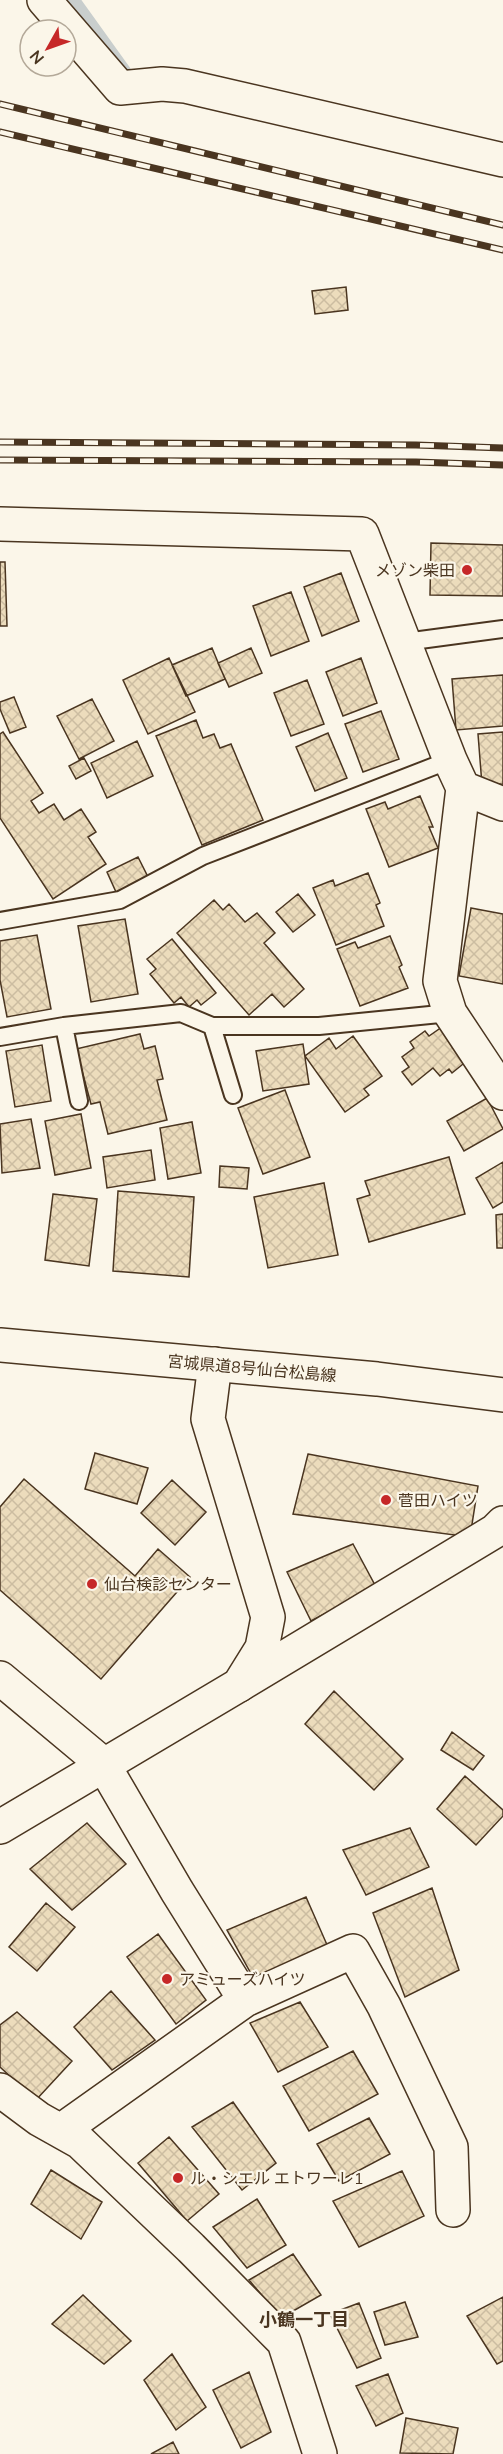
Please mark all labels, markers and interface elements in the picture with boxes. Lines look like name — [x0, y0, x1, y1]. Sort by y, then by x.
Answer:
north arrow — [18, 18, 78, 78]
text: N — [25, 45, 50, 69]
place label: メゾン柴田 — [375, 560, 455, 582]
marker: メゾン柴田 — [460, 563, 474, 577]
street label: 宮城県道8号仙台松島線 — [166, 1351, 337, 1387]
place label: 菅田ハイツ — [398, 1490, 478, 1512]
marker: 菅田ハイツ — [379, 1493, 393, 1507]
place label: 仙台検診センター — [104, 1574, 232, 1596]
marker: 仙台検診センター — [85, 1577, 99, 1591]
place label: アミューズハイツ — [179, 1969, 306, 1991]
marker: アミューズハイツ — [160, 1972, 174, 1986]
place label: ル・シエル エトワーレ1 — [190, 2168, 364, 2190]
marker: ル・シエル エトワーレ1 — [171, 2171, 185, 2185]
district label: 小鶴一丁目 — [259, 2308, 349, 2332]

